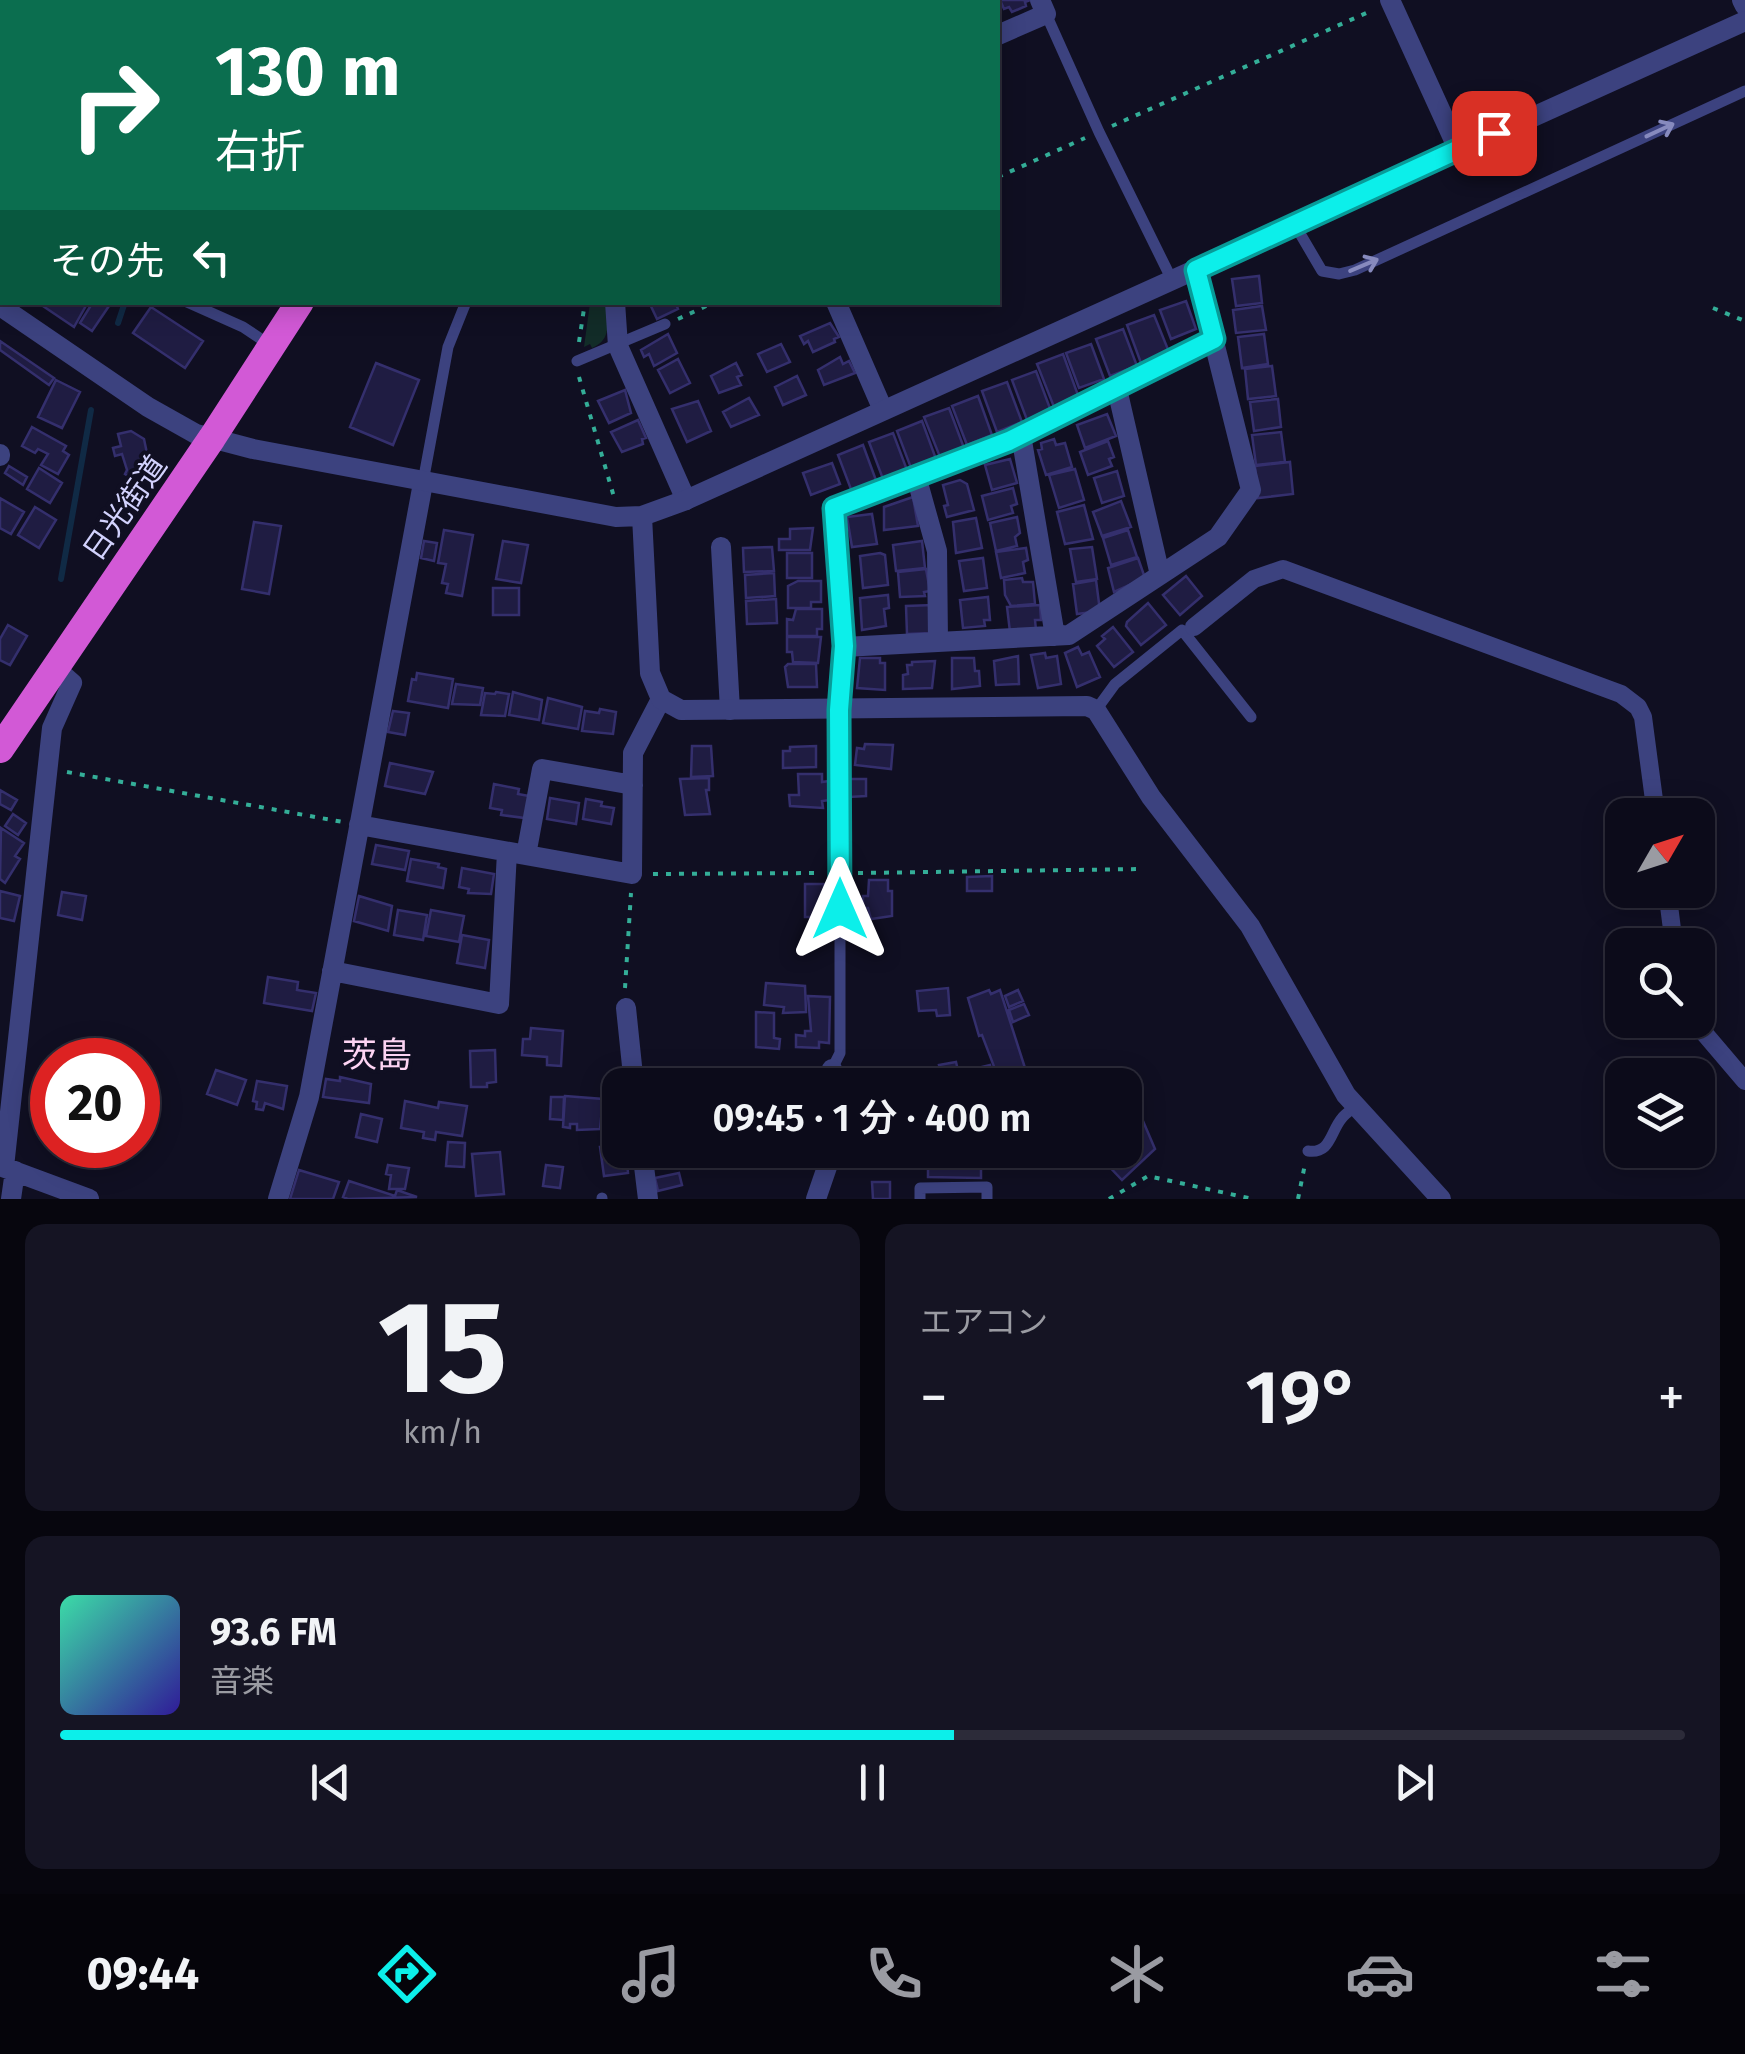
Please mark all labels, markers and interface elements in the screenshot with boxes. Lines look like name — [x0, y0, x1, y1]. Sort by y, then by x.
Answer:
text: 130 m — [215, 30, 401, 114]
icon: right — [50, 40, 180, 170]
pin — [1452, 91, 1537, 176]
icon: arrive — [1467, 106, 1522, 161]
one-way arrow — [1644, 120, 1674, 139]
text: 右折 — [215, 125, 305, 179]
icon: left — [184, 230, 239, 285]
text: その先 — [50, 238, 164, 284]
one-way arrow — [1348, 255, 1379, 273]
street label: 日光街道 — [76, 449, 174, 567]
north arrow — [1605, 798, 1715, 908]
map controls — [1605, 798, 1715, 1168]
position arrow — [788, 857, 892, 961]
button: search — [1605, 928, 1715, 1038]
district label: 茨島 — [342, 1034, 412, 1076]
speed limit sign: 20 — [30, 1038, 160, 1168]
button: layers — [1605, 1058, 1715, 1168]
text: 09:45 · 1 分 · 400 m — [713, 1095, 1031, 1141]
text: 15 — [377, 1270, 508, 1426]
text: エアコン — [920, 1303, 1048, 1341]
text: 19° — [1245, 1353, 1360, 1443]
text: − — [920, 1365, 948, 1431]
text: + — [1658, 1365, 1685, 1431]
text: km/h — [403, 1413, 482, 1451]
text: 93.6 FM — [210, 1609, 337, 1655]
text: 音楽 — [210, 1662, 274, 1700]
icon: previous — [303, 1755, 358, 1810]
icon: pause — [845, 1755, 900, 1810]
icon: next — [1387, 1755, 1442, 1810]
icon: directions — [372, 1939, 442, 2009]
icon: music — [616, 1939, 686, 2009]
icon: phone — [859, 1939, 929, 2009]
icon: climate — [1102, 1939, 1172, 2009]
icon: car — [1345, 1939, 1415, 2009]
icon: filters — [1588, 1939, 1658, 2009]
text: 09:44 — [87, 1947, 199, 2001]

